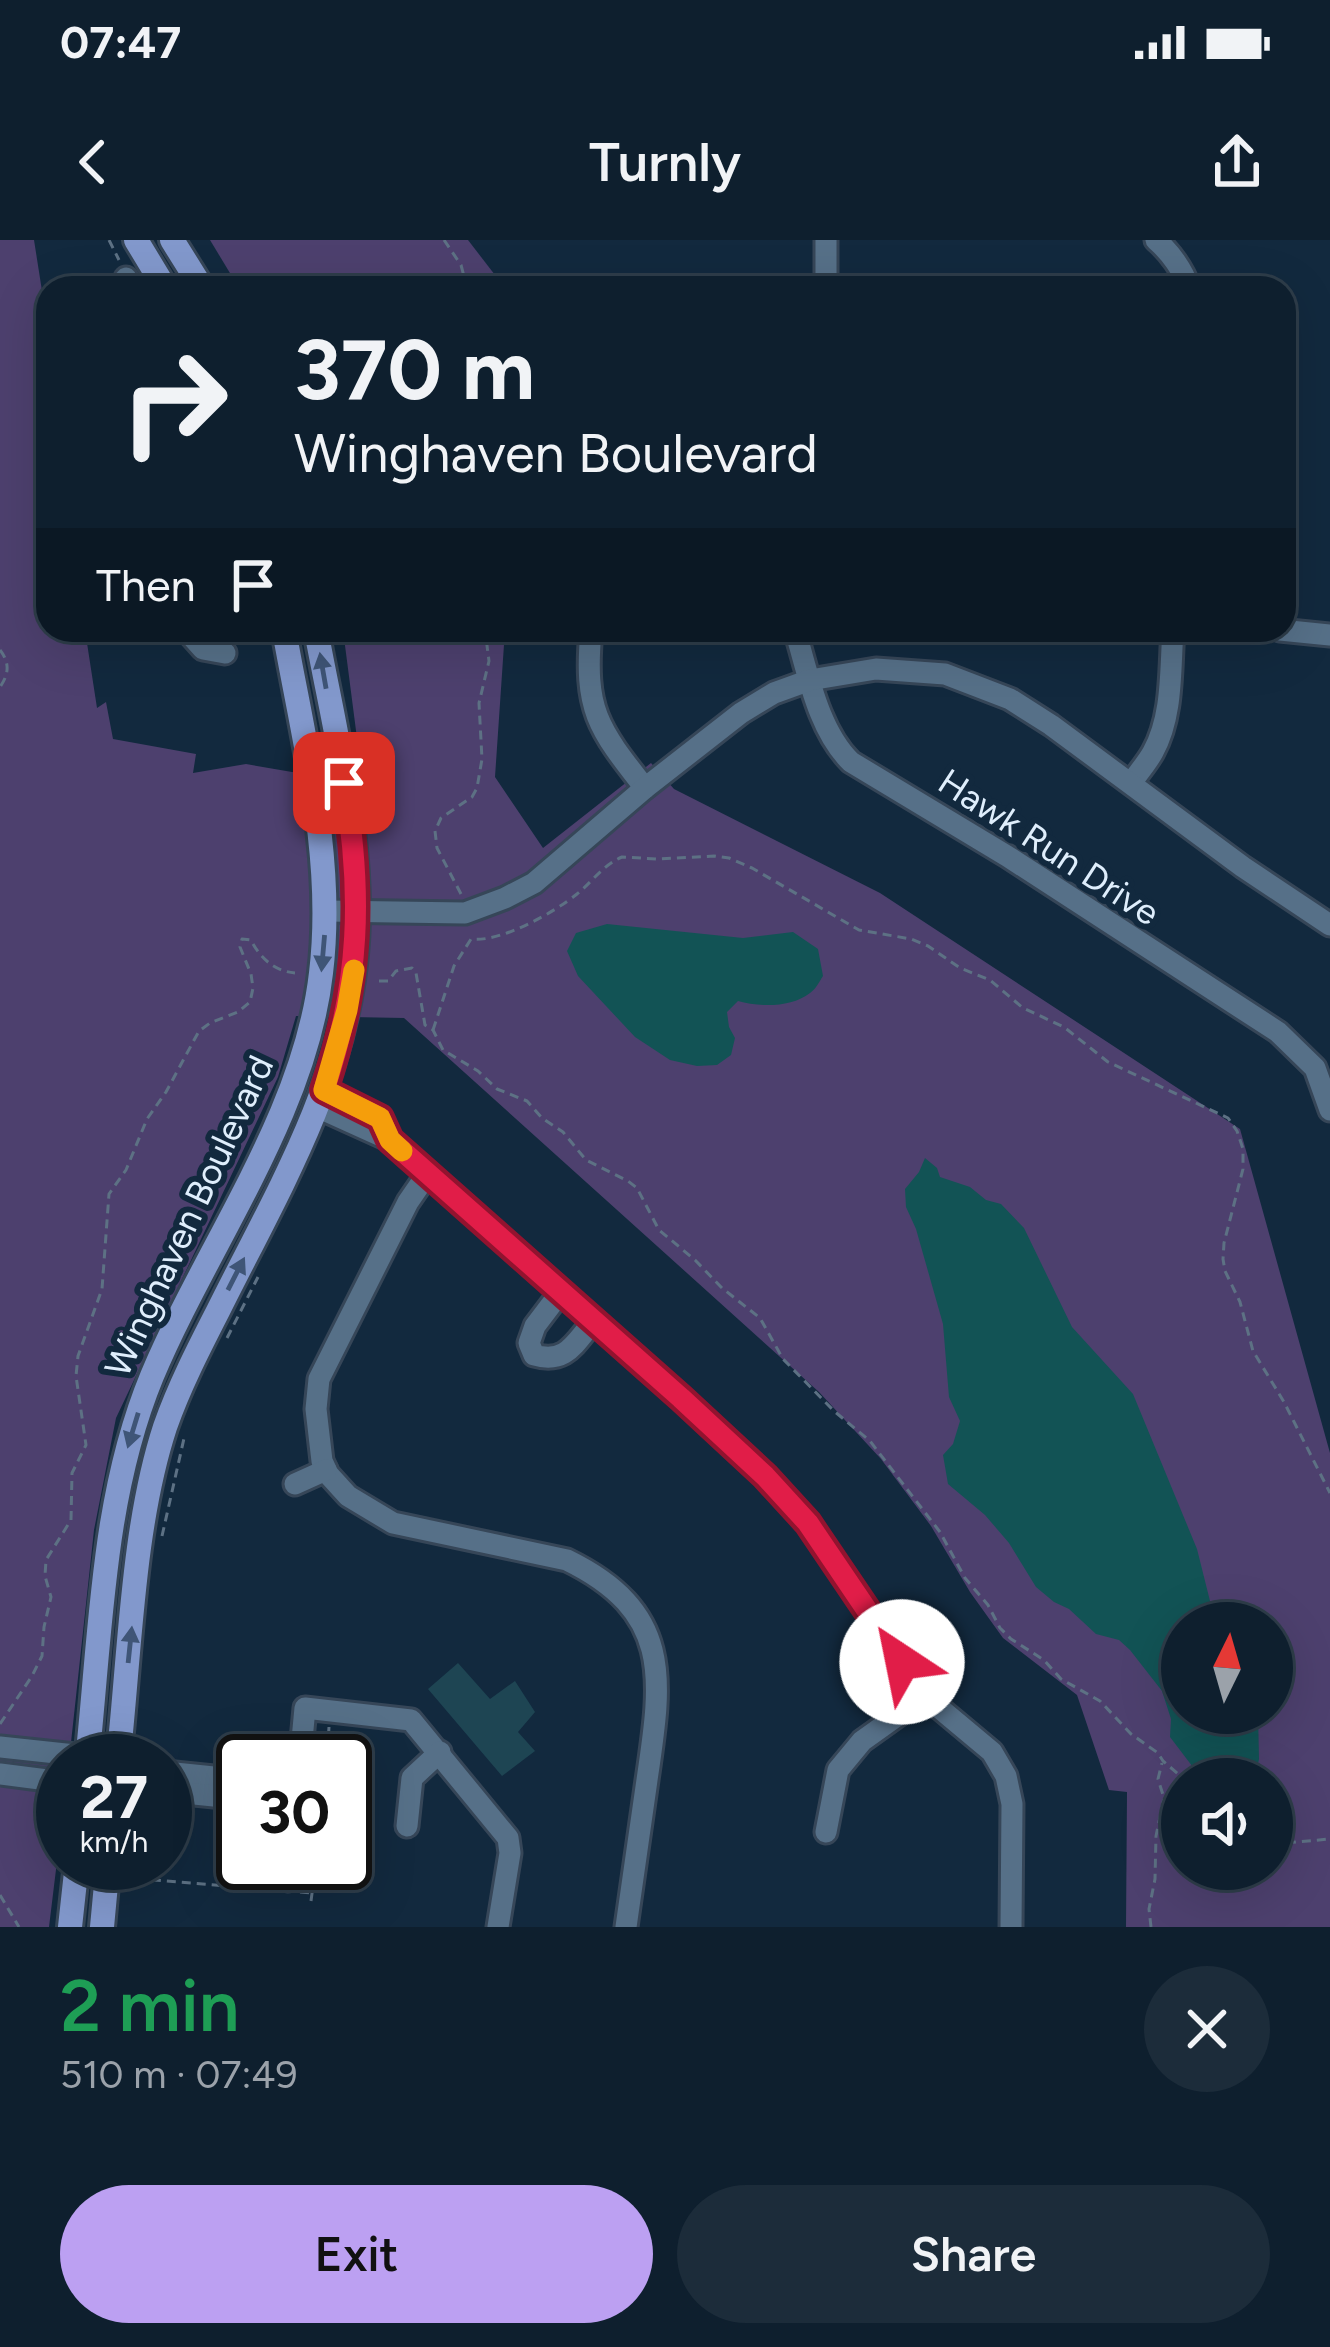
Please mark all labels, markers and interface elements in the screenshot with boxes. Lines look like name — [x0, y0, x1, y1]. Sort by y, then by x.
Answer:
text: 07:47 — [60, 15, 181, 69]
icon: back — [60, 129, 126, 195]
icon: share — [1204, 129, 1270, 195]
text: Turnly — [589, 130, 741, 195]
text: 370 m — [294, 319, 535, 420]
icon: right — [96, 324, 252, 480]
text: Winghaven Boulevard — [294, 421, 818, 486]
icon: arrive — [220, 552, 286, 618]
text: Then — [96, 558, 196, 612]
one-way arrow — [314, 651, 332, 689]
pin — [293, 732, 395, 834]
icon: arrive — [311, 750, 377, 816]
street label: Hawk Run Drive — [931, 760, 1167, 934]
one-way arrow — [313, 935, 332, 972]
street label: Winghaven Boulevard — [96, 1049, 282, 1383]
one-way arrow — [226, 1256, 246, 1291]
one-way arrow — [123, 1412, 141, 1449]
position arrow — [839, 1599, 965, 1725]
north arrow — [1161, 1602, 1293, 1734]
map controls — [1161, 1602, 1293, 1890]
one-way arrow — [121, 1626, 140, 1663]
speed limit sign: 30 — [216, 1734, 372, 1890]
button: sound — [1161, 1758, 1293, 1890]
text: 27 — [80, 1761, 148, 1833]
text: km/h — [80, 1823, 148, 1860]
text: 2 min — [60, 1963, 239, 2049]
button: close — [1144, 1966, 1270, 2092]
text: 510 m · 07:49 — [60, 2051, 298, 2098]
button: Exit — [60, 2185, 653, 2323]
button: Share — [677, 2185, 1270, 2323]

